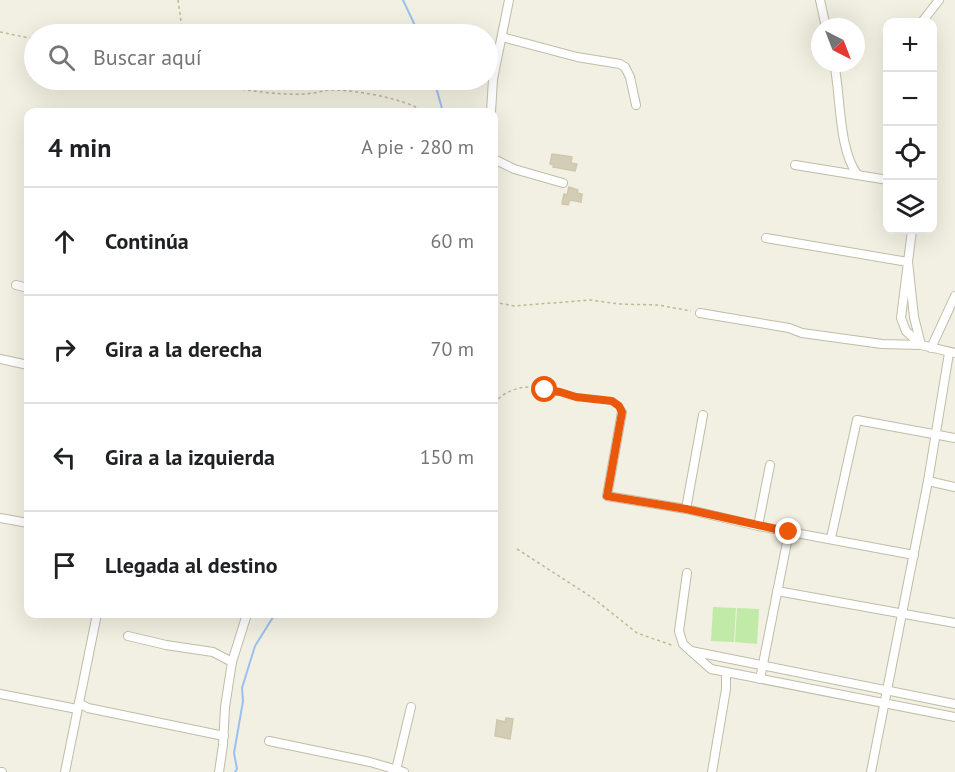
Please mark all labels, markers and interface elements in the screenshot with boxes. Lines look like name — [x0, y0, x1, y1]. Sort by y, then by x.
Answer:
north arrow — [811, 18, 865, 72]
map controls — [883, 18, 937, 234]
button: + — [883, 18, 937, 72]
search box — [24, 24, 498, 90]
icon: search — [45, 41, 78, 74]
text: Buscar aquí — [93, 43, 202, 71]
button: − — [883, 72, 937, 126]
button: locate — [883, 126, 937, 180]
text: 4 min — [48, 131, 111, 164]
text: A pie · 280 m — [361, 134, 474, 160]
button: layers — [883, 180, 937, 234]
icon: ahead — [48, 225, 81, 258]
text: Continúa — [105, 227, 189, 255]
text: 60 m — [431, 228, 474, 254]
icon: right — [48, 333, 81, 366]
text: Gira a la derecha — [105, 335, 262, 363]
text: 70 m — [431, 336, 474, 362]
route start — [531, 376, 557, 402]
icon: left — [48, 441, 81, 474]
text: Gira a la izquierda — [105, 443, 275, 471]
text: 150 m — [420, 444, 474, 470]
route end — [775, 518, 801, 544]
icon: arrive — [48, 549, 81, 582]
text: Llegada al destino — [105, 551, 278, 579]

